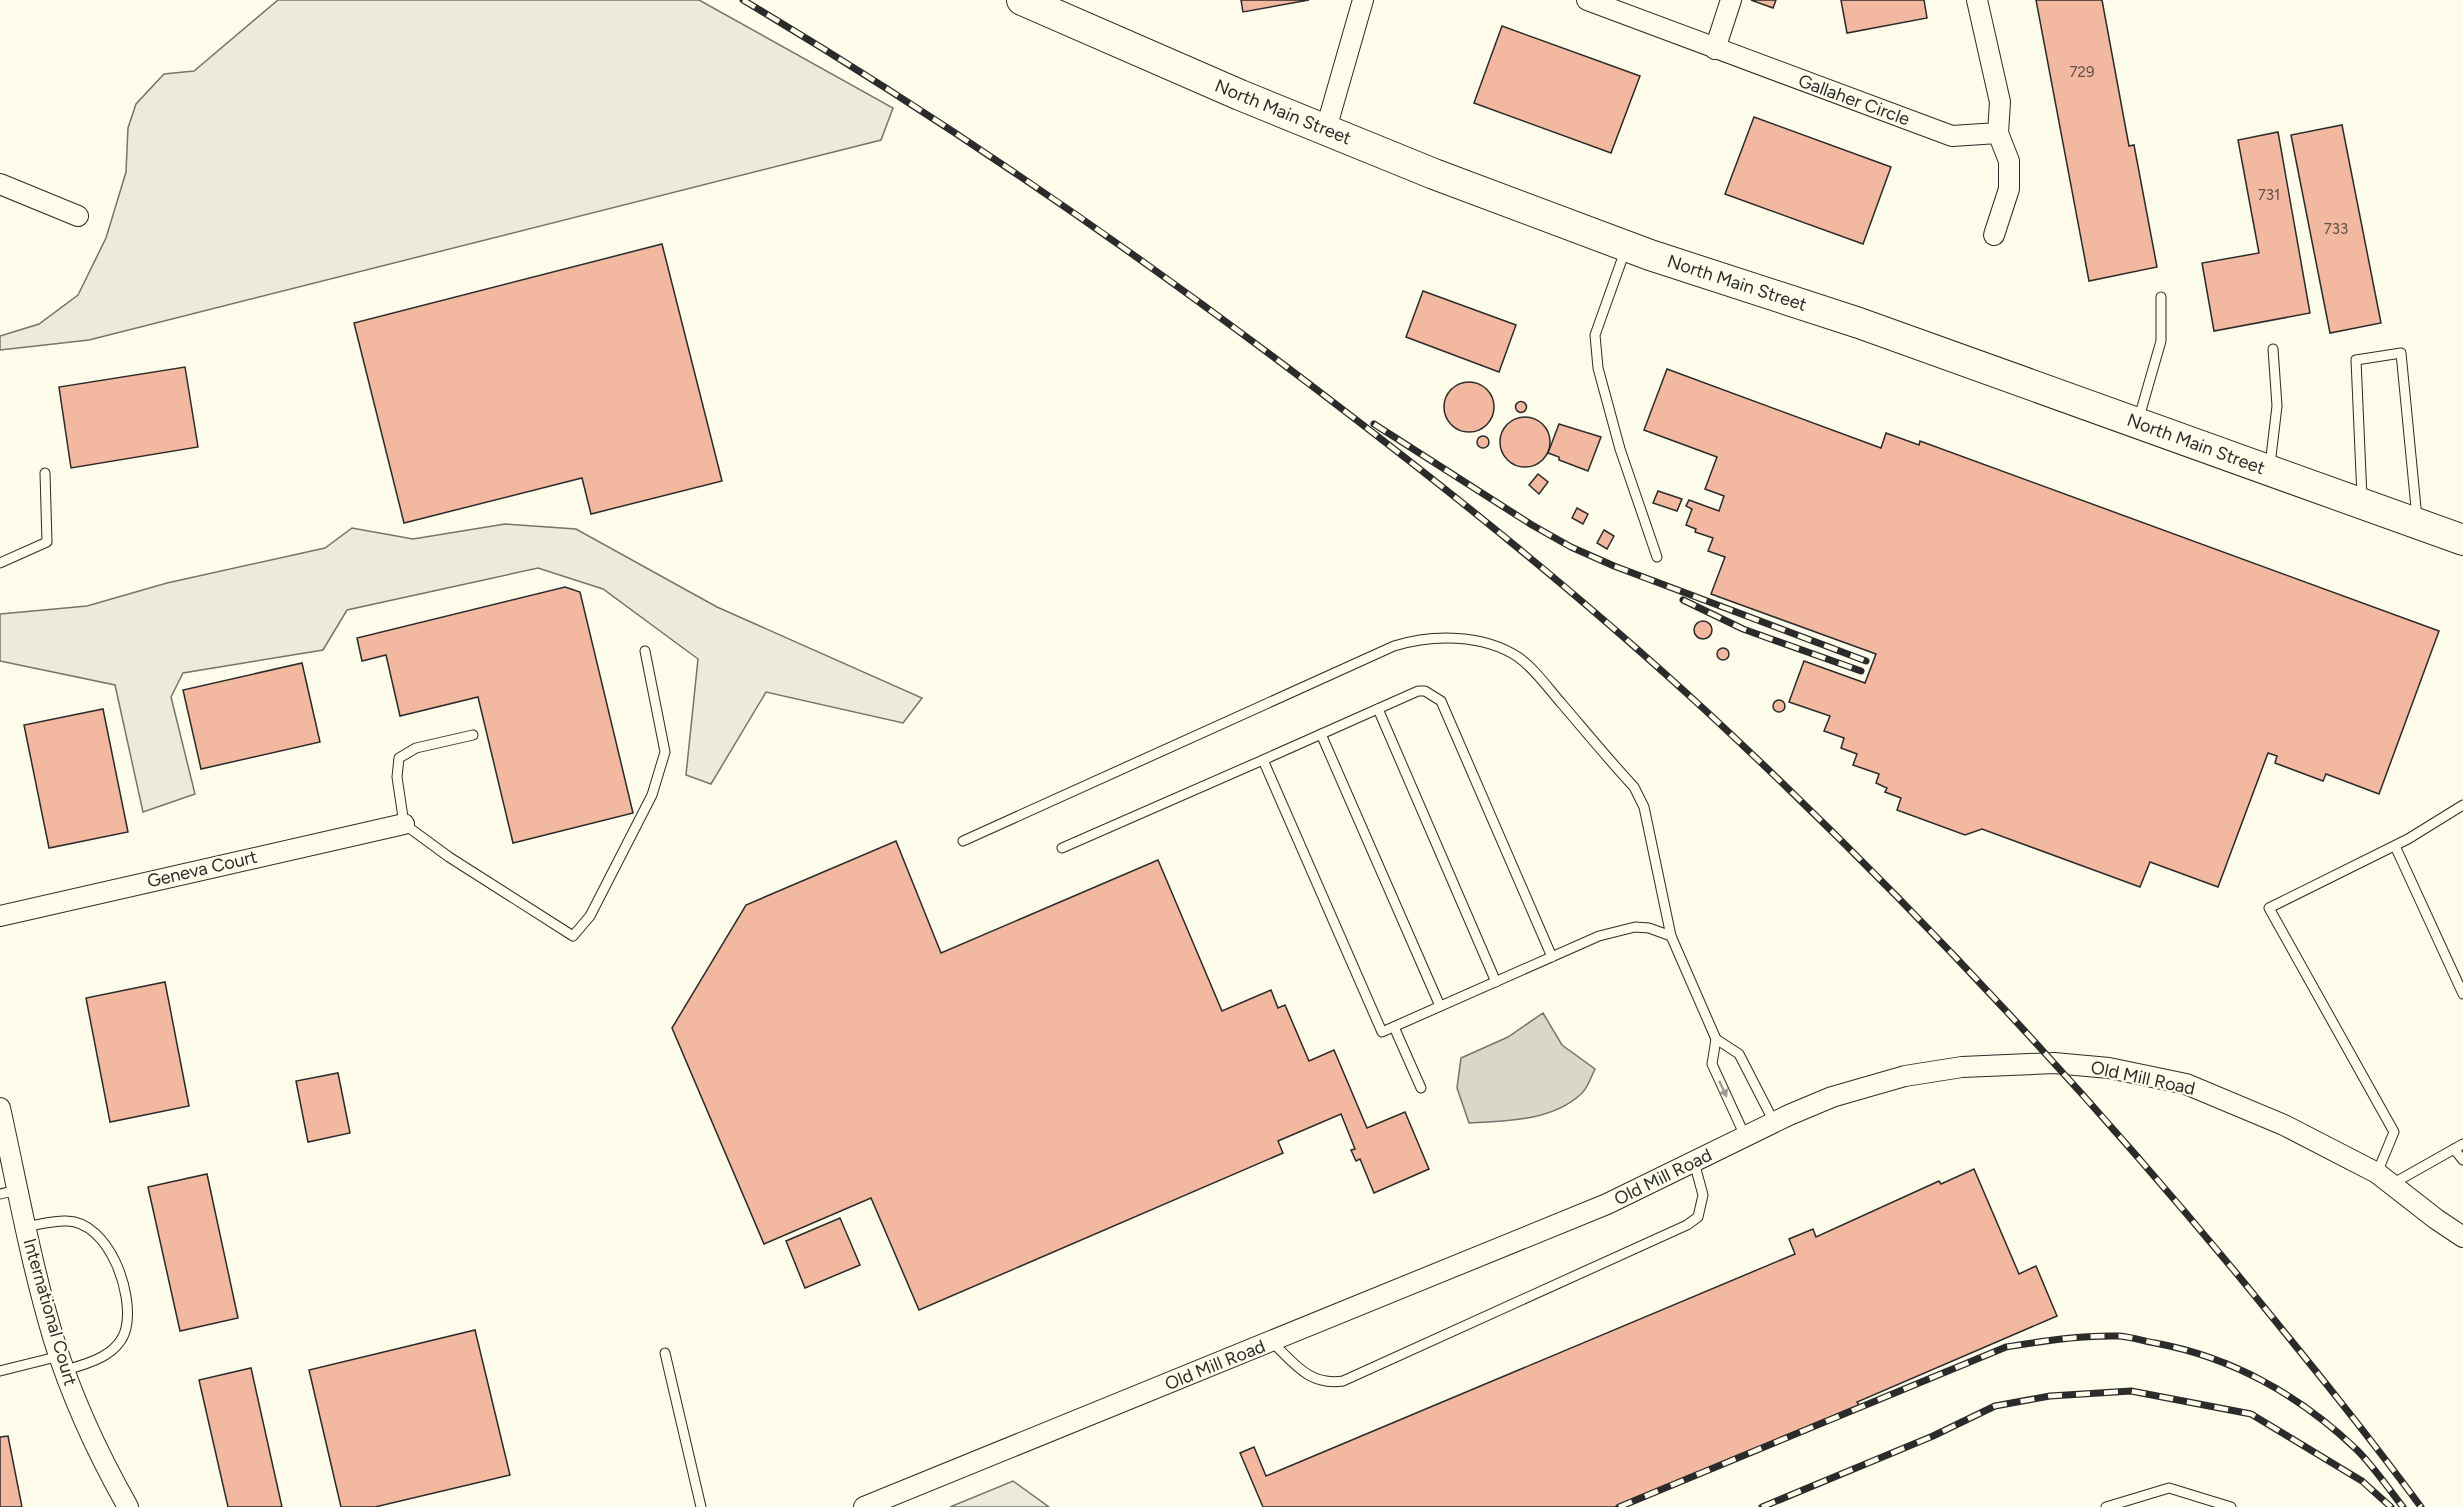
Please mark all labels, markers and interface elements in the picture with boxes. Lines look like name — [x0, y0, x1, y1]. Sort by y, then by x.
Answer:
house number: 729 — [2070, 63, 2094, 81]
street label: Gallaher Circle — [1795, 70, 1913, 130]
street label: North Main Street — [1212, 75, 1355, 149]
house number: 731 — [2258, 186, 2280, 204]
house number: 733 — [2324, 220, 2348, 238]
street label: North Main Street — [1665, 250, 1810, 316]
street label: North Main Street — [2124, 409, 2268, 479]
street label: Geneva Court — [145, 846, 259, 892]
street label: Old Mill Road — [2089, 1056, 2197, 1100]
one-way arrow — [1718, 1080, 1727, 1097]
street label: Old Mill Road — [1610, 1144, 1716, 1210]
street label: International Court — [18, 1236, 82, 1388]
street label: Old Mill Road — [1162, 1335, 1268, 1395]

